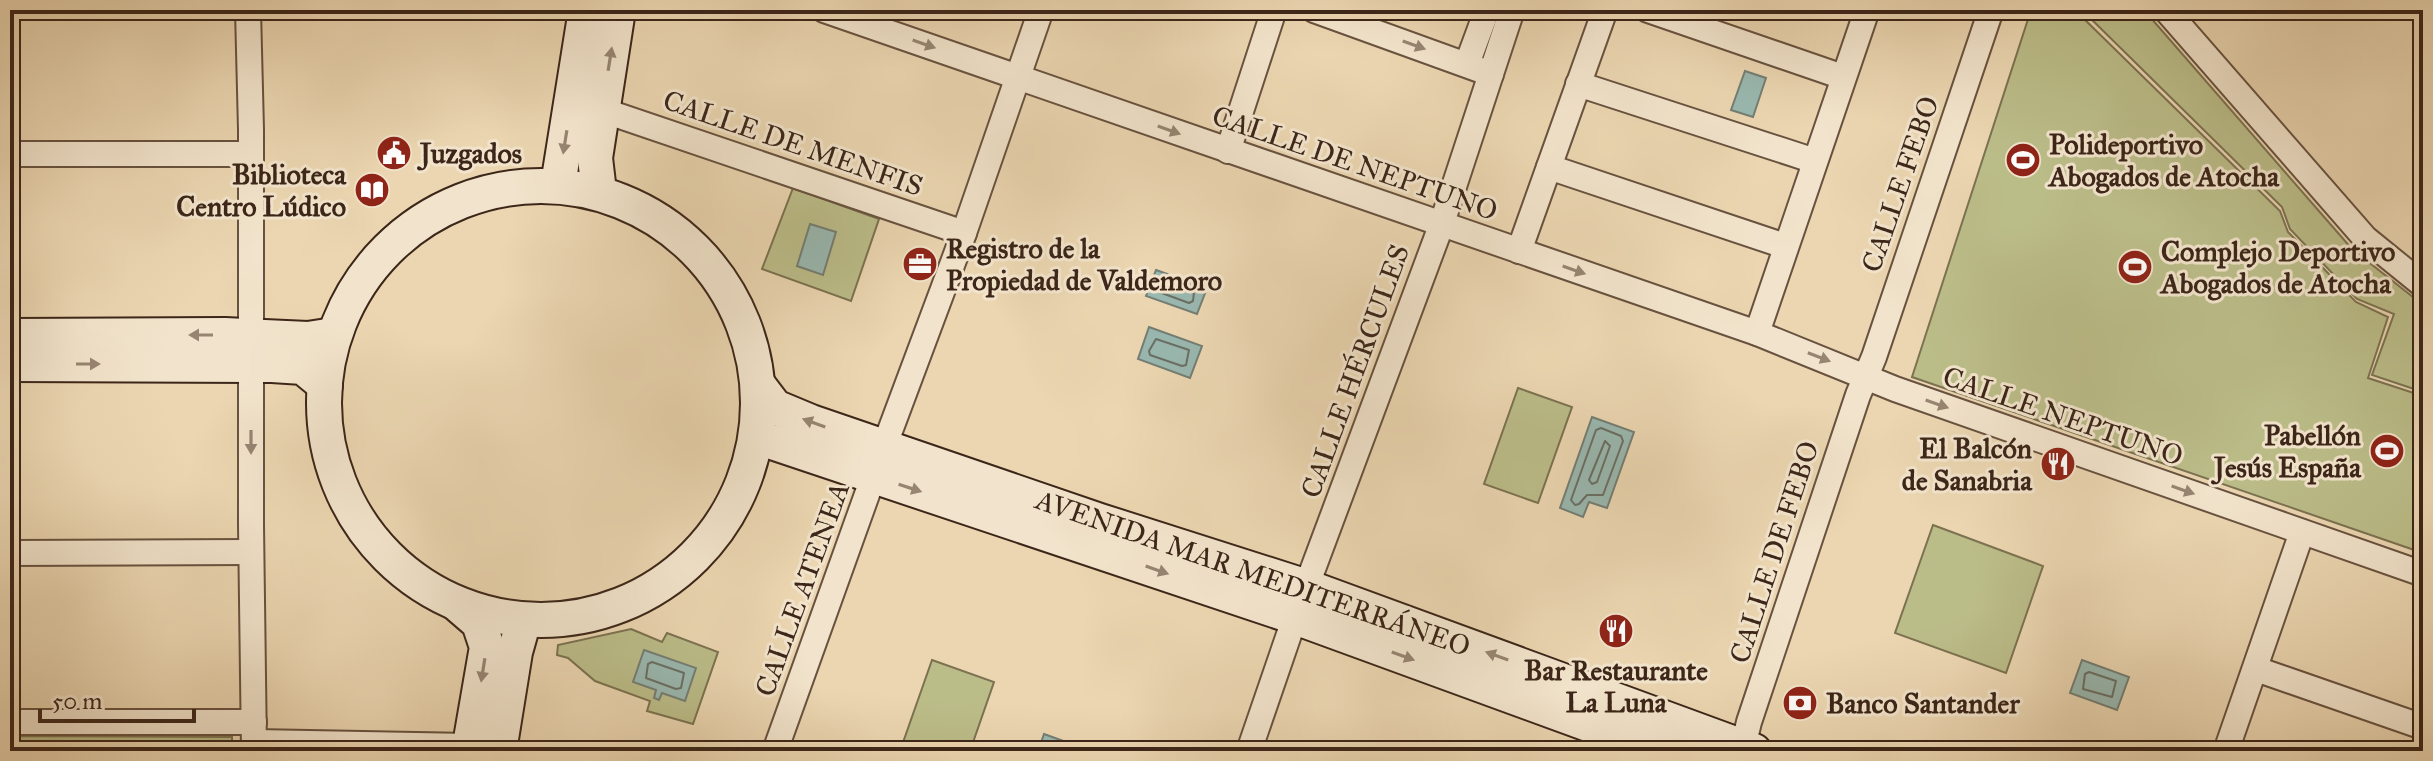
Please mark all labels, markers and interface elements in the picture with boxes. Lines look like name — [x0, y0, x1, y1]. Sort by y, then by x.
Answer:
one-way arrow — [912, 39, 936, 51]
one-way arrow — [1402, 40, 1426, 52]
one-way arrow — [604, 46, 617, 71]
street label: CALLE DE MENFIS — [659, 82, 927, 204]
street label: CALLE FEBO — [1854, 91, 1946, 277]
street label: CALLE DE NEPTUNO — [1208, 98, 1502, 228]
one-way arrow — [1157, 125, 1181, 137]
place label: Polideportivo Abogados de Atocha — [2047, 127, 2280, 194]
one-way arrow — [558, 130, 570, 155]
public building icon: Juzgados — [375, 134, 413, 172]
place label: Juzgados — [416, 136, 522, 171]
sports icon: Polideportivo Abogados de Atocha — [2004, 141, 2042, 179]
place label: Biblioteca Centro Lúdico — [176, 157, 347, 224]
library icon: Biblioteca Centro Lúdico — [353, 171, 391, 209]
place label: Registro de la Propiedad de Valdemoro — [946, 231, 1222, 298]
place label: Complejo Deportivo Abogados de Atocha — [2159, 234, 2395, 301]
street label: CALLE HÉRCULES — [1293, 240, 1417, 502]
office icon: Registro de la Propiedad de Valdemoro — [901, 245, 939, 283]
sports icon: Complejo Deportivo Abogados de Atocha — [2116, 248, 2154, 286]
one-way arrow — [1562, 265, 1586, 277]
one-way arrow — [188, 329, 213, 341]
one-way arrow — [1807, 351, 1831, 364]
one-way arrow — [76, 358, 101, 370]
street label: CALLE NEPTUNO — [1938, 358, 2188, 474]
one-way arrow — [1926, 398, 1950, 410]
one-way arrow — [801, 416, 825, 428]
place label: Pabellón Jesús España — [2210, 418, 2362, 485]
one-way arrow — [245, 430, 257, 455]
place label: El Balcón de Sanabria — [1902, 431, 2033, 498]
sports icon: Pabellón Jesús España — [2368, 432, 2406, 470]
street label: CALLE DE FEBO — [1722, 437, 1826, 667]
restaurant icon: El Balcón de Sanabria — [2039, 445, 2077, 483]
street label: CALLE ATENEA — [747, 477, 857, 701]
one-way arrow — [899, 482, 923, 495]
street label: AVENIDA MAR MEDITERRÁNEO — [1030, 482, 1475, 664]
one-way arrow — [2171, 485, 2195, 497]
one-way arrow — [1145, 565, 1169, 577]
restaurant icon: Bar Restaurante La Luna — [1597, 612, 1635, 650]
one-way arrow — [1485, 649, 1509, 662]
one-way arrow — [1391, 650, 1415, 663]
place label: Bar Restaurante La Luna — [1524, 653, 1708, 720]
one-way arrow — [476, 658, 489, 683]
scale bar — [40, 673, 194, 723]
bank icon: Banco Santander — [1781, 684, 1819, 722]
text: 50 m — [52, 686, 102, 716]
place label: Banco Santander — [1826, 686, 2020, 721]

